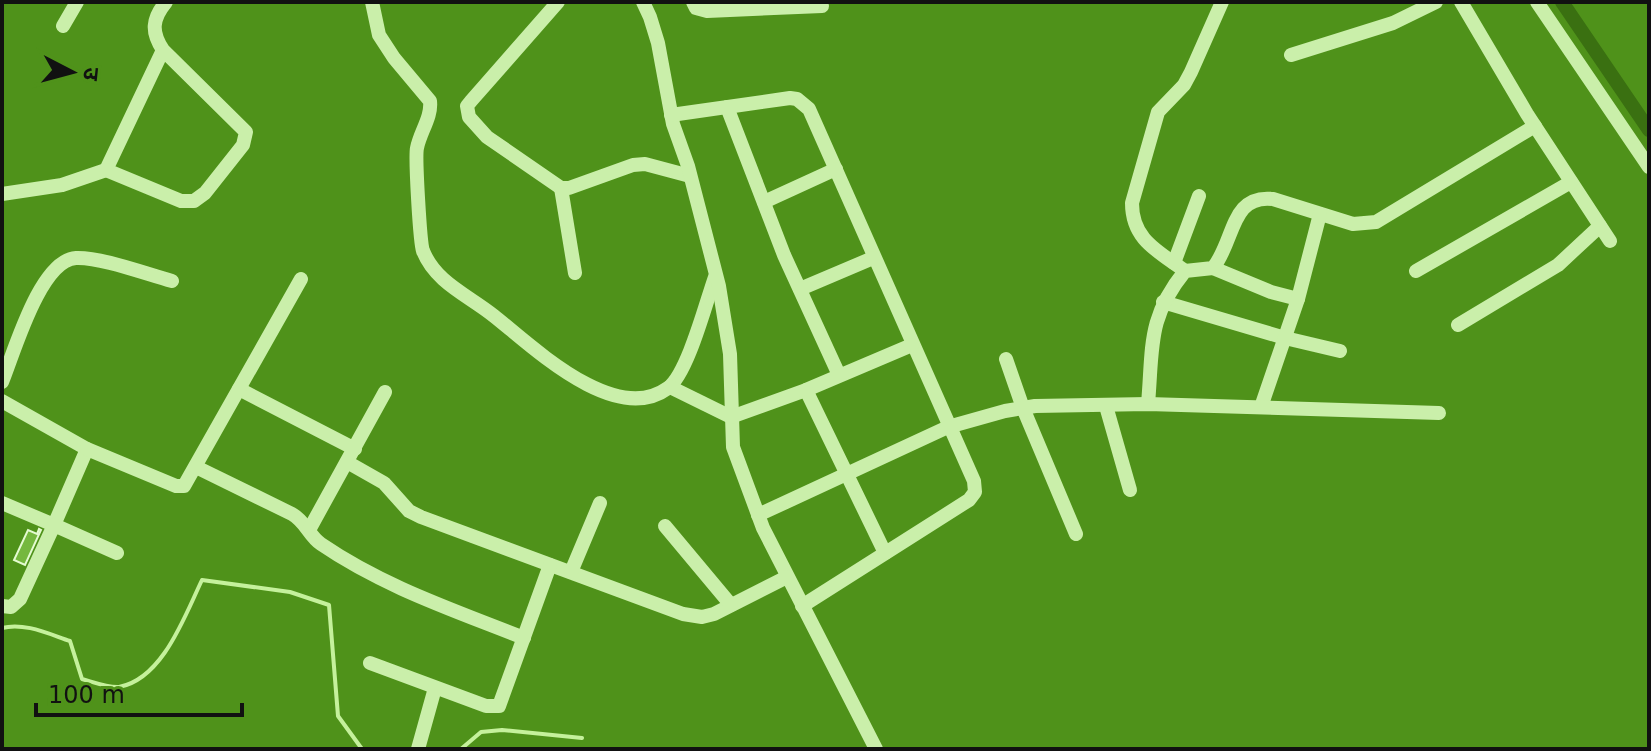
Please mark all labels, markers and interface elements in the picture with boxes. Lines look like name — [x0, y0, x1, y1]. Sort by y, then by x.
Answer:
north arrow — [32, 32, 112, 112]
text: उ — [78, 66, 104, 83]
scale bar — [36, 667, 242, 717]
text: 100 m — [48, 681, 125, 709]

